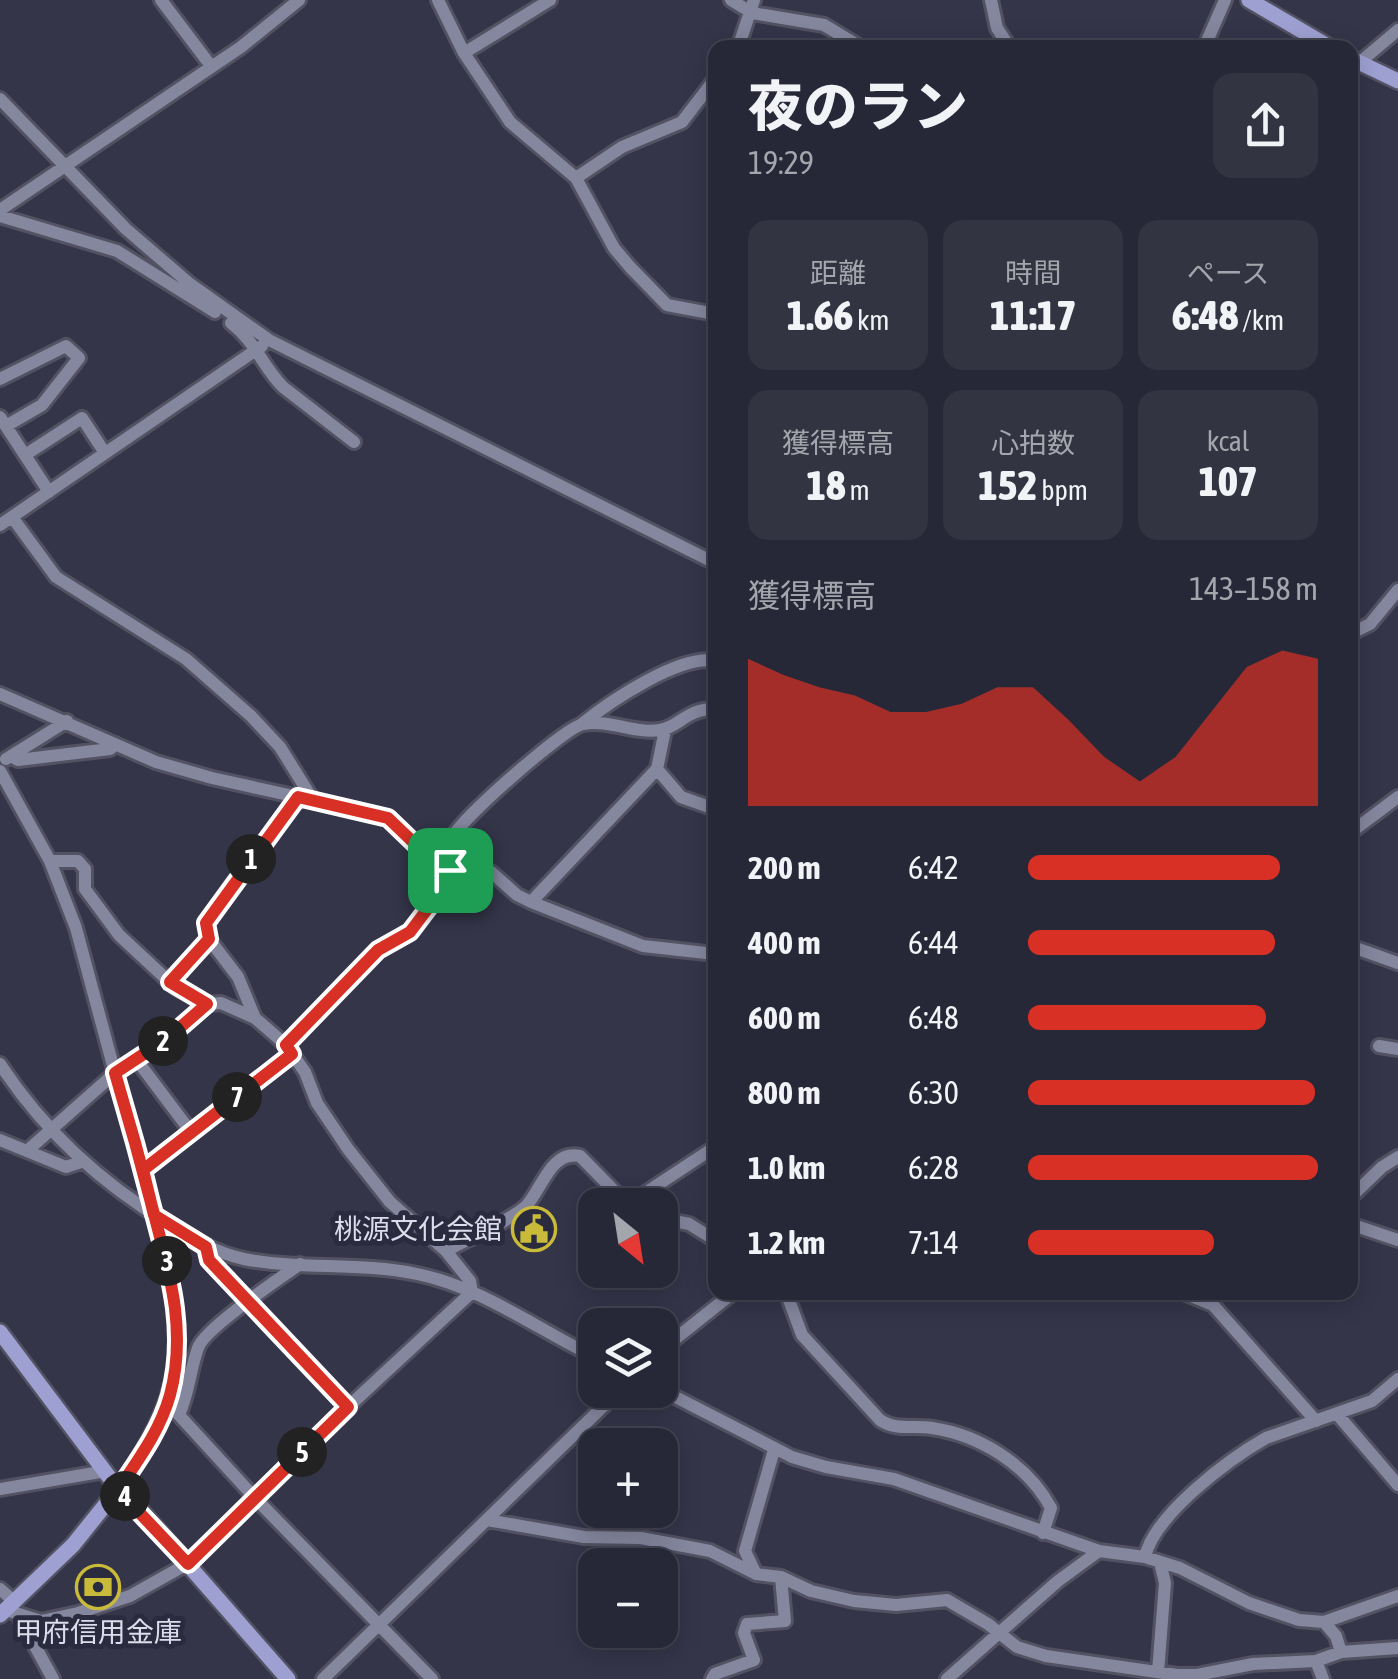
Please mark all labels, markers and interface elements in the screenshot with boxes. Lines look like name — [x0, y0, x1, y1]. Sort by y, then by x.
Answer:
button: share — [1213, 73, 1318, 178]
text: 夜のラン — [748, 75, 968, 138]
text: 19:29 — [748, 144, 814, 181]
text: 距離 — [810, 257, 866, 289]
text: 時間 — [1005, 257, 1061, 289]
text: ペース — [1187, 257, 1269, 289]
text: 1.66 — [786, 291, 853, 339]
text: 11:17 — [990, 291, 1076, 339]
text: 6:48 — [1172, 291, 1238, 339]
text: km — [853, 304, 890, 336]
text: /km — [1238, 304, 1284, 336]
text: kcal — [1207, 425, 1249, 457]
text: 獲得標高 — [782, 427, 894, 459]
text: 心拍数 — [991, 427, 1075, 459]
text: 107 — [1198, 457, 1258, 505]
text: 18 — [806, 461, 846, 509]
text: 152 — [978, 461, 1037, 509]
text: m — [846, 474, 870, 506]
text: bpm — [1037, 474, 1088, 506]
text: 143–158 m — [1189, 570, 1318, 607]
text: 獲得標高 — [748, 577, 876, 614]
pin — [408, 828, 493, 913]
pin: 1 — [226, 834, 276, 884]
text: 1 — [244, 843, 258, 875]
icon: arrive — [423, 843, 478, 898]
text: 200 m — [748, 849, 821, 886]
text: 6:42 — [908, 849, 959, 886]
text: 400 m — [748, 924, 821, 961]
text: 6:44 — [908, 924, 959, 961]
text: 600 m — [748, 999, 821, 1036]
text: 6:48 — [908, 999, 959, 1036]
pin: 2 — [138, 1016, 188, 1066]
text: 2 — [156, 1025, 170, 1057]
pin: 7 — [212, 1072, 262, 1122]
text: 800 m — [748, 1074, 821, 1111]
text: 6:30 — [908, 1074, 959, 1111]
text: 7 — [230, 1081, 244, 1113]
text: 1.0 km — [748, 1149, 825, 1186]
text: 6:28 — [908, 1149, 959, 1186]
north arrow — [578, 1188, 678, 1288]
map controls — [578, 1188, 678, 1648]
public building icon: 桃源文化会館 — [511, 1206, 557, 1252]
place label: 桃源文化会館 — [334, 1213, 502, 1245]
text: 1.2 km — [748, 1224, 825, 1261]
text: 7:14 — [908, 1224, 959, 1261]
pin: 3 — [142, 1236, 192, 1286]
text: 3 — [160, 1245, 174, 1277]
button: layers — [578, 1308, 678, 1408]
pin: 5 — [277, 1427, 327, 1477]
button: + — [578, 1428, 678, 1528]
text: 5 — [295, 1436, 309, 1468]
pin: 4 — [100, 1471, 150, 1521]
text: 4 — [118, 1480, 132, 1512]
button: − — [578, 1548, 678, 1648]
bank icon: 甲府信用金庫 — [75, 1564, 121, 1610]
place label: 甲府信用金庫 — [14, 1616, 182, 1648]

